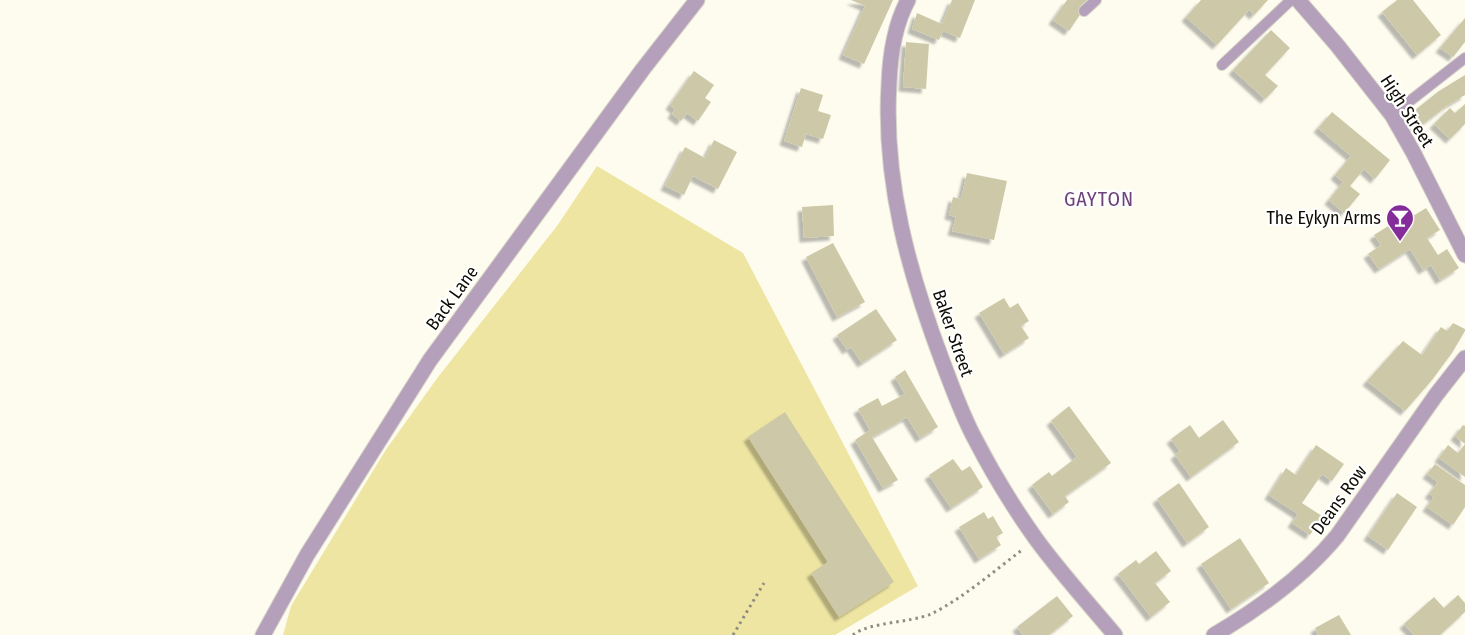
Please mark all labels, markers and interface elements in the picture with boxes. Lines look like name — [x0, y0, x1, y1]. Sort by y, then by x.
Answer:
street label: High Street — [1375, 71, 1439, 151]
district label: GAYTON — [1064, 187, 1134, 211]
bar icon: The Eykyn Arms — [1385, 203, 1415, 242]
place label: The Eykyn Arms — [1267, 207, 1381, 229]
street label: Back Lane — [421, 262, 483, 334]
street label: Baker Street — [928, 287, 978, 379]
street label: Deans Row — [1307, 461, 1372, 539]

